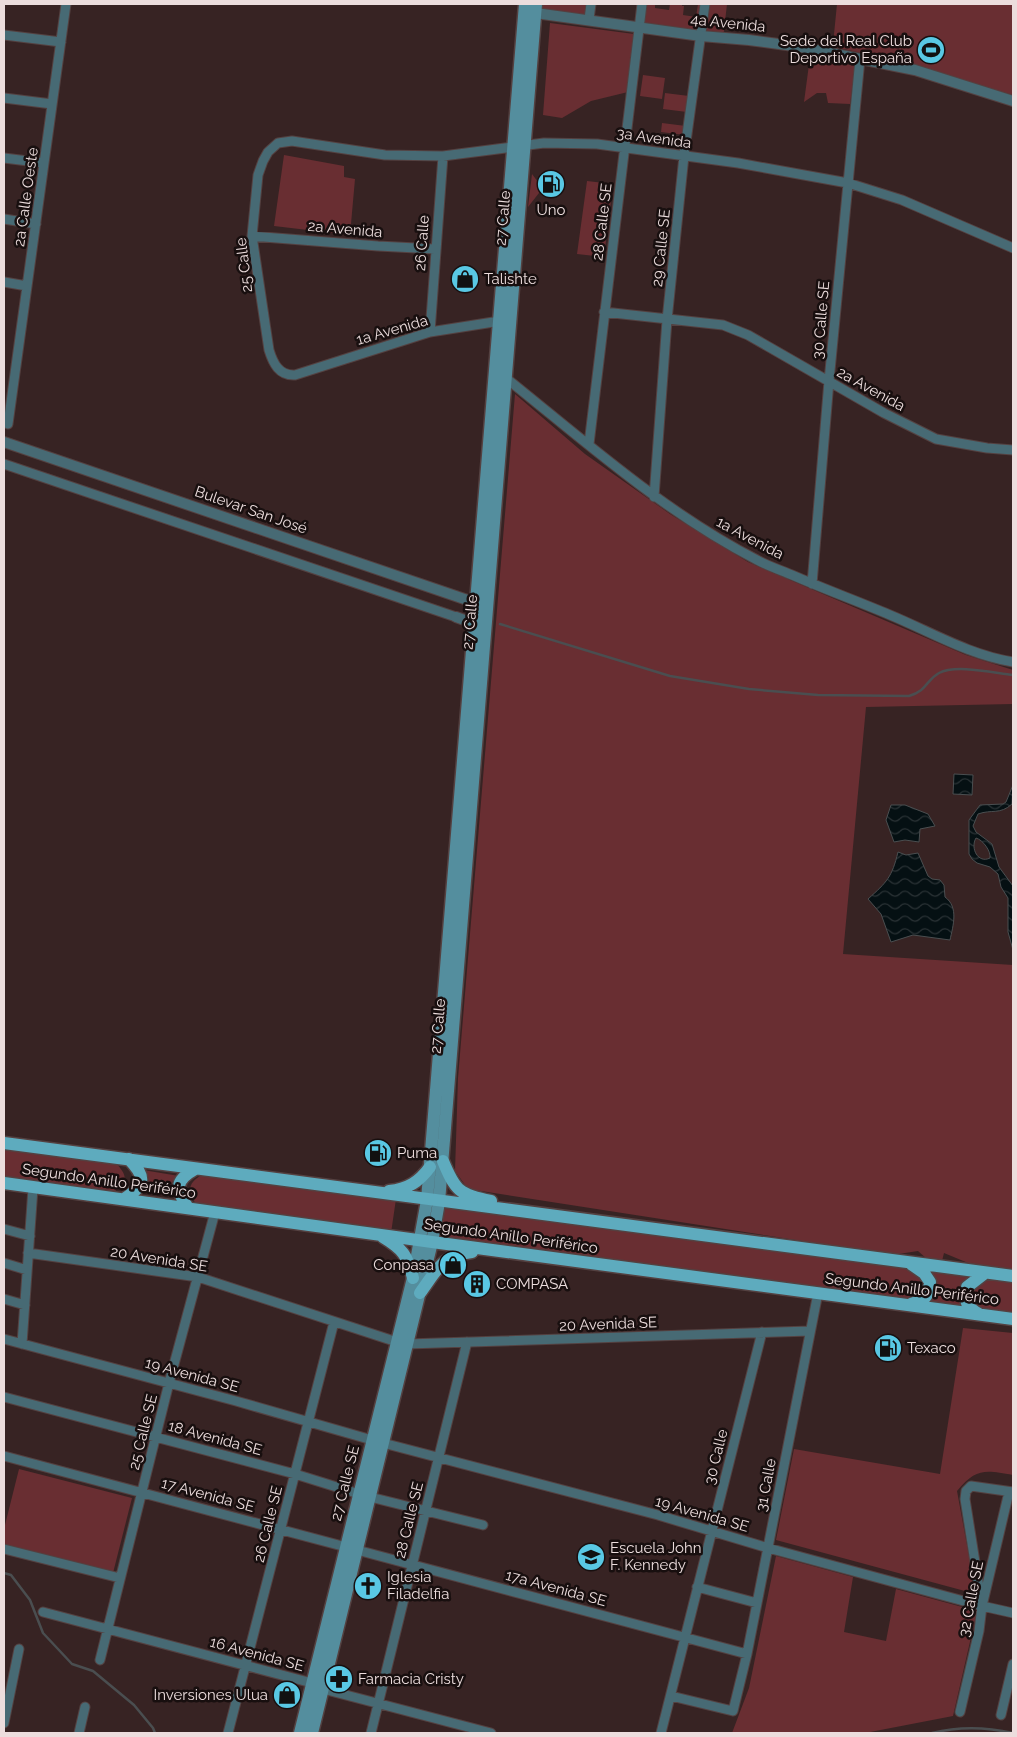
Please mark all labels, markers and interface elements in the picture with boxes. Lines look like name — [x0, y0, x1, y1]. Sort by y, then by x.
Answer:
street label: 4a Avenida — [690, 10, 766, 36]
place label: Sede del Real Club Deportivo España — [780, 32, 912, 67]
sports icon: Sede del Real Club Deportivo España — [916, 35, 946, 65]
street label: 3a Avenida — [615, 124, 693, 152]
street label: 2a Calle Oeste — [10, 146, 42, 248]
fuel station icon: Uno — [536, 169, 566, 199]
street label: 28 Calle SE — [588, 182, 616, 262]
street label: 27 Calle — [492, 190, 514, 246]
place label: Uno — [537, 201, 566, 219]
street label: 29 Calle SE — [648, 208, 674, 288]
street label: 26 Calle — [411, 214, 433, 272]
street label: 2a Avenida — [307, 217, 383, 241]
street label: 25 Calle — [232, 236, 256, 294]
shop icon: Talishte — [450, 264, 480, 294]
place label: Talishte — [484, 270, 537, 288]
street label: 30 Calle SE — [809, 280, 833, 360]
street label: 1a Avenida — [354, 311, 430, 349]
street label: 2a Avenida — [834, 363, 908, 415]
street label: Bulevar San José — [192, 482, 310, 538]
street label: 1a Avenida — [713, 513, 787, 563]
street label: 27 Calle — [459, 594, 481, 650]
street label: 27 Calle — [427, 998, 449, 1054]
fuel station icon: Puma — [363, 1138, 393, 1168]
place label: Puma — [397, 1144, 437, 1162]
street label: Segundo Anillo Periférico — [21, 1160, 197, 1202]
street label: Segundo Anillo Periférico — [423, 1215, 599, 1257]
street label: 20 Avenida SE — [109, 1242, 209, 1276]
shop icon: Conpasa — [438, 1250, 468, 1280]
place label: Conpasa — [373, 1256, 434, 1274]
building icon: COMPASA — [462, 1269, 492, 1299]
street label: Segundo Anillo Periférico — [824, 1269, 1000, 1309]
place label: COMPASA — [496, 1275, 568, 1293]
street label: 20 Avenida SE — [559, 1313, 657, 1335]
fuel station icon: Texaco — [873, 1333, 903, 1363]
place label: Texaco — [907, 1339, 956, 1357]
street label: 19 Avenida SE — [143, 1354, 241, 1396]
street label: 25 Calle SE — [125, 1392, 161, 1472]
street label: 18 Avenida SE — [166, 1417, 264, 1459]
street label: 30 Calle — [700, 1427, 732, 1487]
street label: 27 Calle SE — [327, 1443, 363, 1523]
street label: 31 Calle — [752, 1457, 780, 1513]
street label: 17 Avenida SE — [160, 1474, 256, 1516]
street label: 28 Calle SE — [391, 1480, 427, 1560]
street label: 26 Calle SE — [250, 1484, 286, 1564]
street label: 19 Avenida SE — [653, 1492, 751, 1536]
place label: Escuela John F. Kennedy — [610, 1539, 701, 1574]
school or university icon: Escuela John F. Kennedy — [576, 1542, 606, 1572]
street label: 32 Calle SE — [955, 1559, 987, 1639]
street label: 17a Avenida SE — [504, 1566, 608, 1610]
place label: Iglesia Filadelfia — [387, 1568, 449, 1603]
church icon: Iglesia Filadelfia — [353, 1571, 383, 1601]
street label: 16 Avenida SE — [208, 1633, 306, 1675]
pharmacy icon: Farmacia Cristy — [324, 1664, 354, 1694]
place label: Farmacia Cristy — [358, 1670, 464, 1688]
shop icon: Inversiones Ulua — [272, 1680, 302, 1710]
place label: Inversiones Ulua — [153, 1686, 268, 1704]

